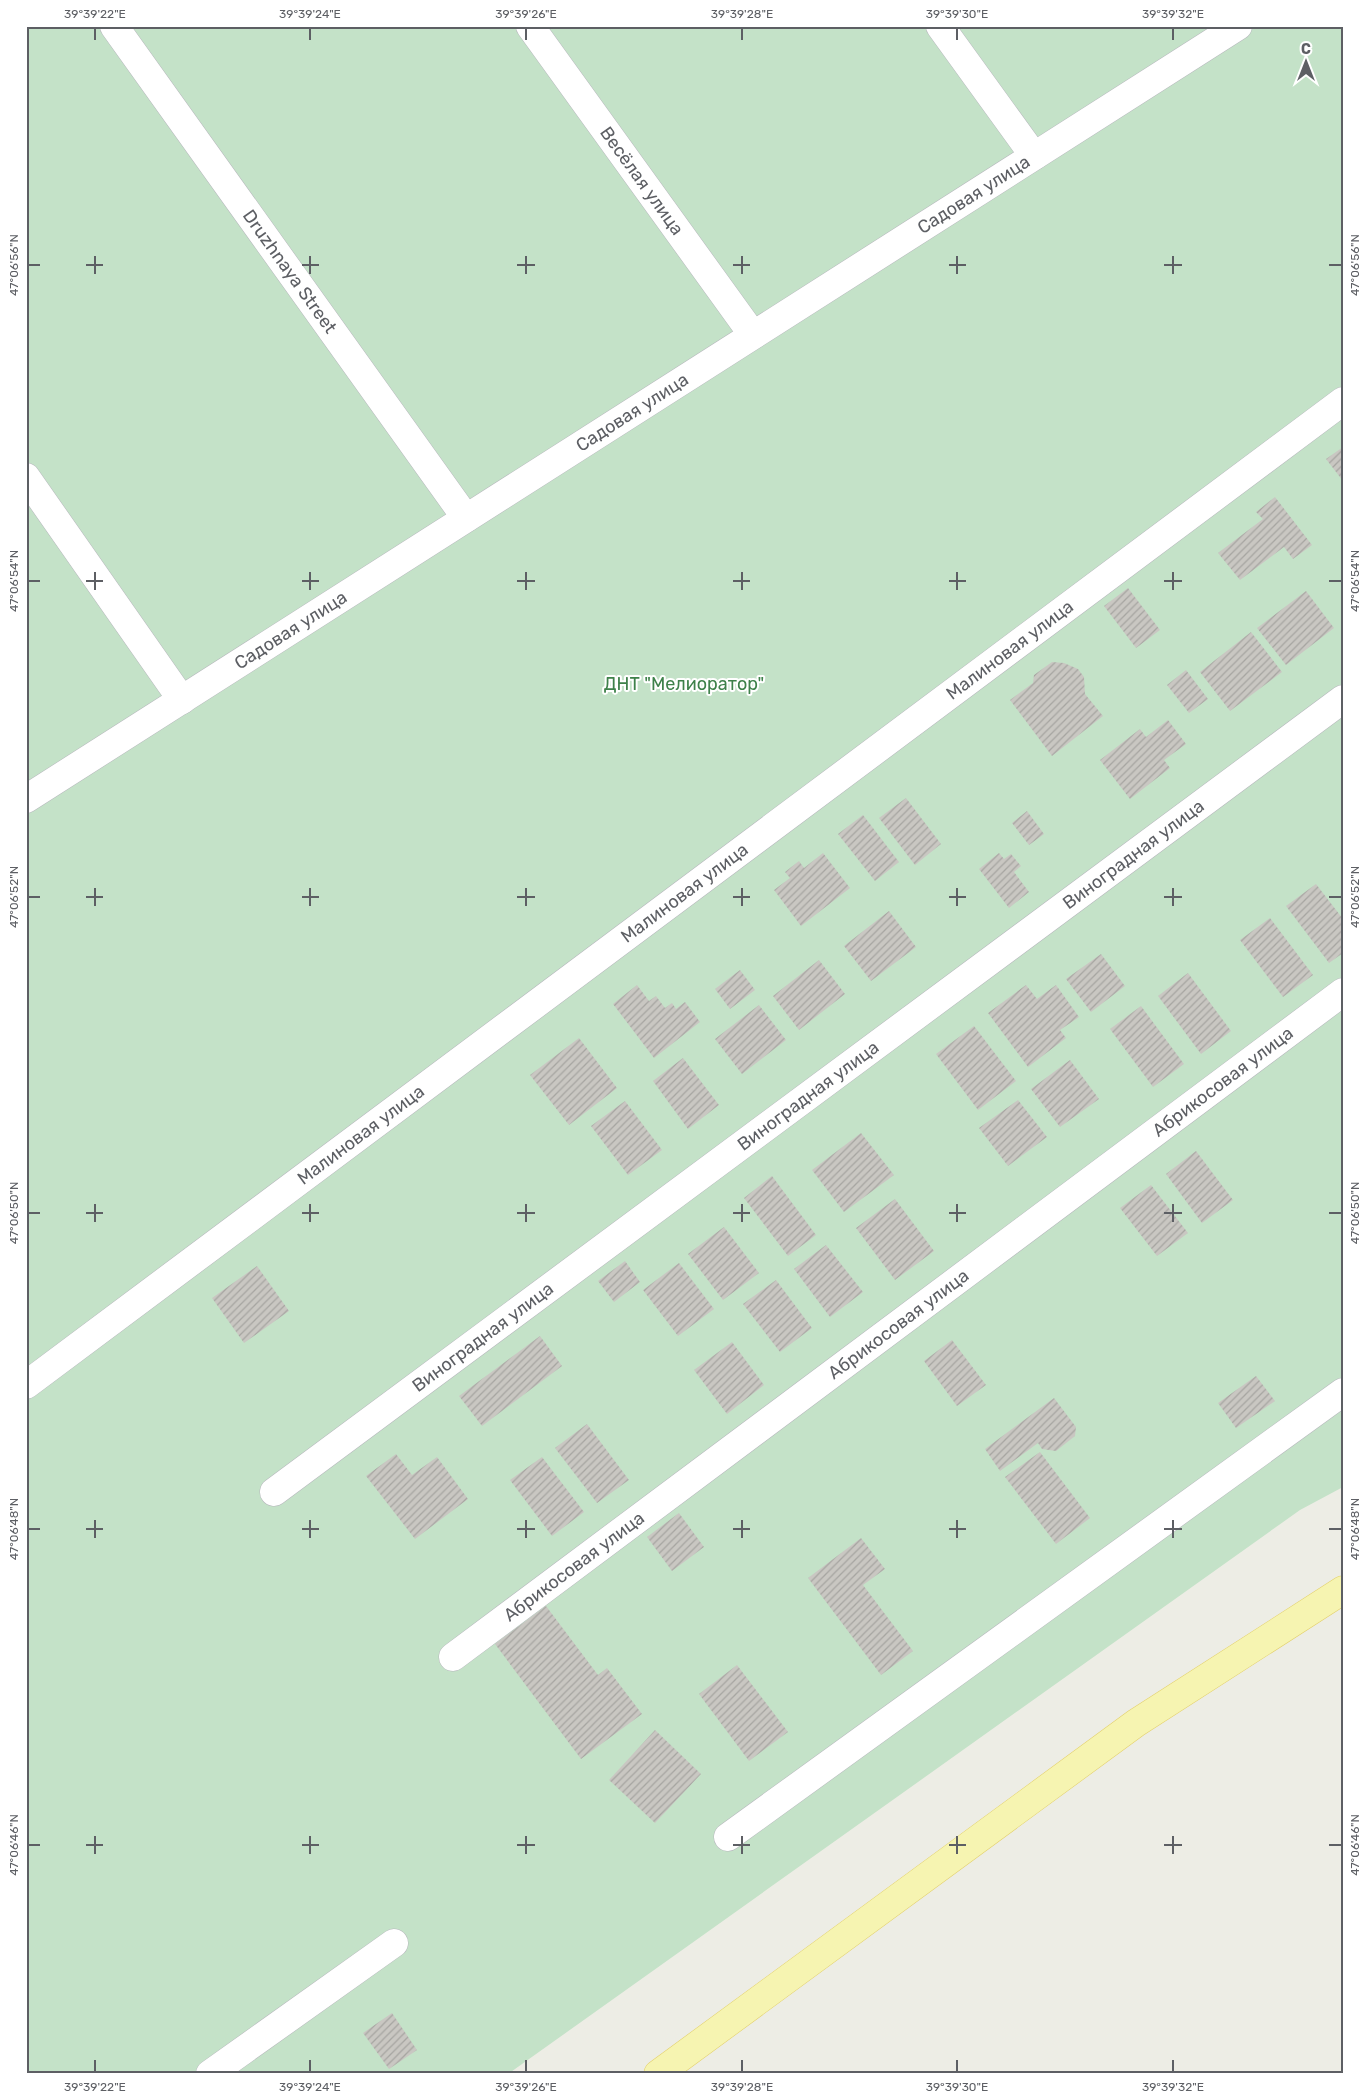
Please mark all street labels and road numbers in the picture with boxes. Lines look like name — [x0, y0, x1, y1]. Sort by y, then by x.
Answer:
street label: Весёлая улица — [595, 122, 688, 239]
street label: Садовая улица — [913, 151, 1034, 239]
street label: Druzhnaya Street — [238, 205, 341, 338]
street label: Садовая улица — [572, 368, 693, 456]
street label: Садовая улица — [230, 586, 351, 674]
street label: Малиновая улица — [942, 595, 1078, 705]
street label: Виноградная улица — [1058, 795, 1208, 914]
street label: Малиновая улица — [617, 838, 752, 948]
street label: Абрикосовая улица — [1148, 1022, 1298, 1142]
street label: Виноградная улица — [733, 1036, 883, 1155]
street label: Малиновая улица — [293, 1080, 429, 1189]
street label: Абрикосовая улица — [824, 1264, 973, 1384]
street label: Виноградная улица — [408, 1277, 558, 1397]
street label: Абрикосовая улица — [499, 1507, 649, 1626]

